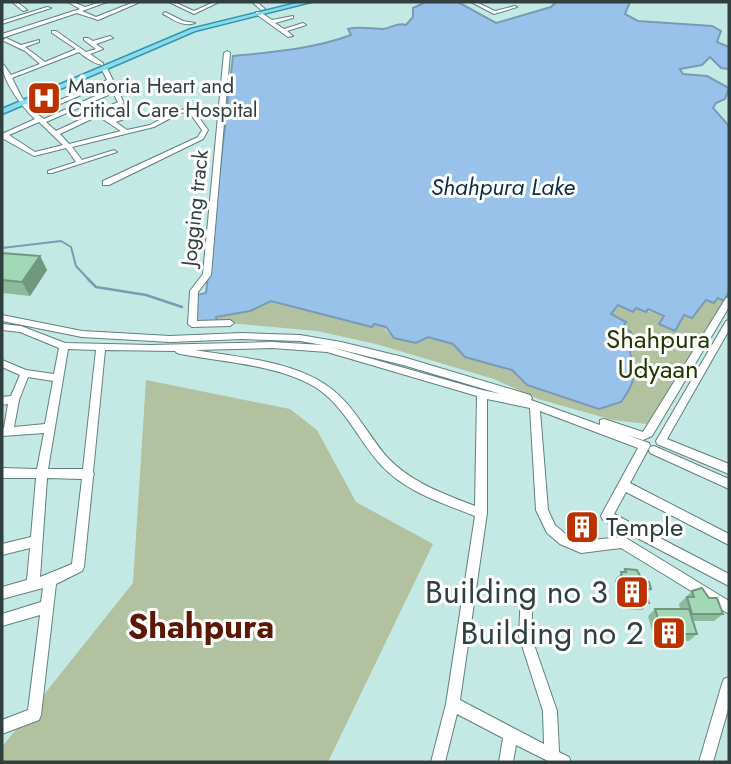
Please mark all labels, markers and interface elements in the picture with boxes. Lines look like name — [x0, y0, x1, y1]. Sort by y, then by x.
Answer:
place label: Manoria Heart and Critical Care Hospital — [68, 71, 258, 125]
hospital icon: Manoria Heart and Critical Care Hospital — [25, 79, 63, 117]
street label: Jogging track — [174, 148, 216, 271]
water label: Shahpura Lake — [431, 170, 575, 204]
park label: Shahpura Udyaan — [606, 320, 710, 388]
building icon: Temple — [563, 508, 601, 546]
place label: Temple — [606, 508, 683, 546]
place label: Building no 3 — [425, 569, 608, 615]
building icon: Building no 3 — [613, 573, 651, 611]
district label: Shahpura — [128, 603, 274, 650]
place label: Building no 2 — [460, 610, 644, 656]
building icon: Building no 2 — [650, 614, 688, 652]

